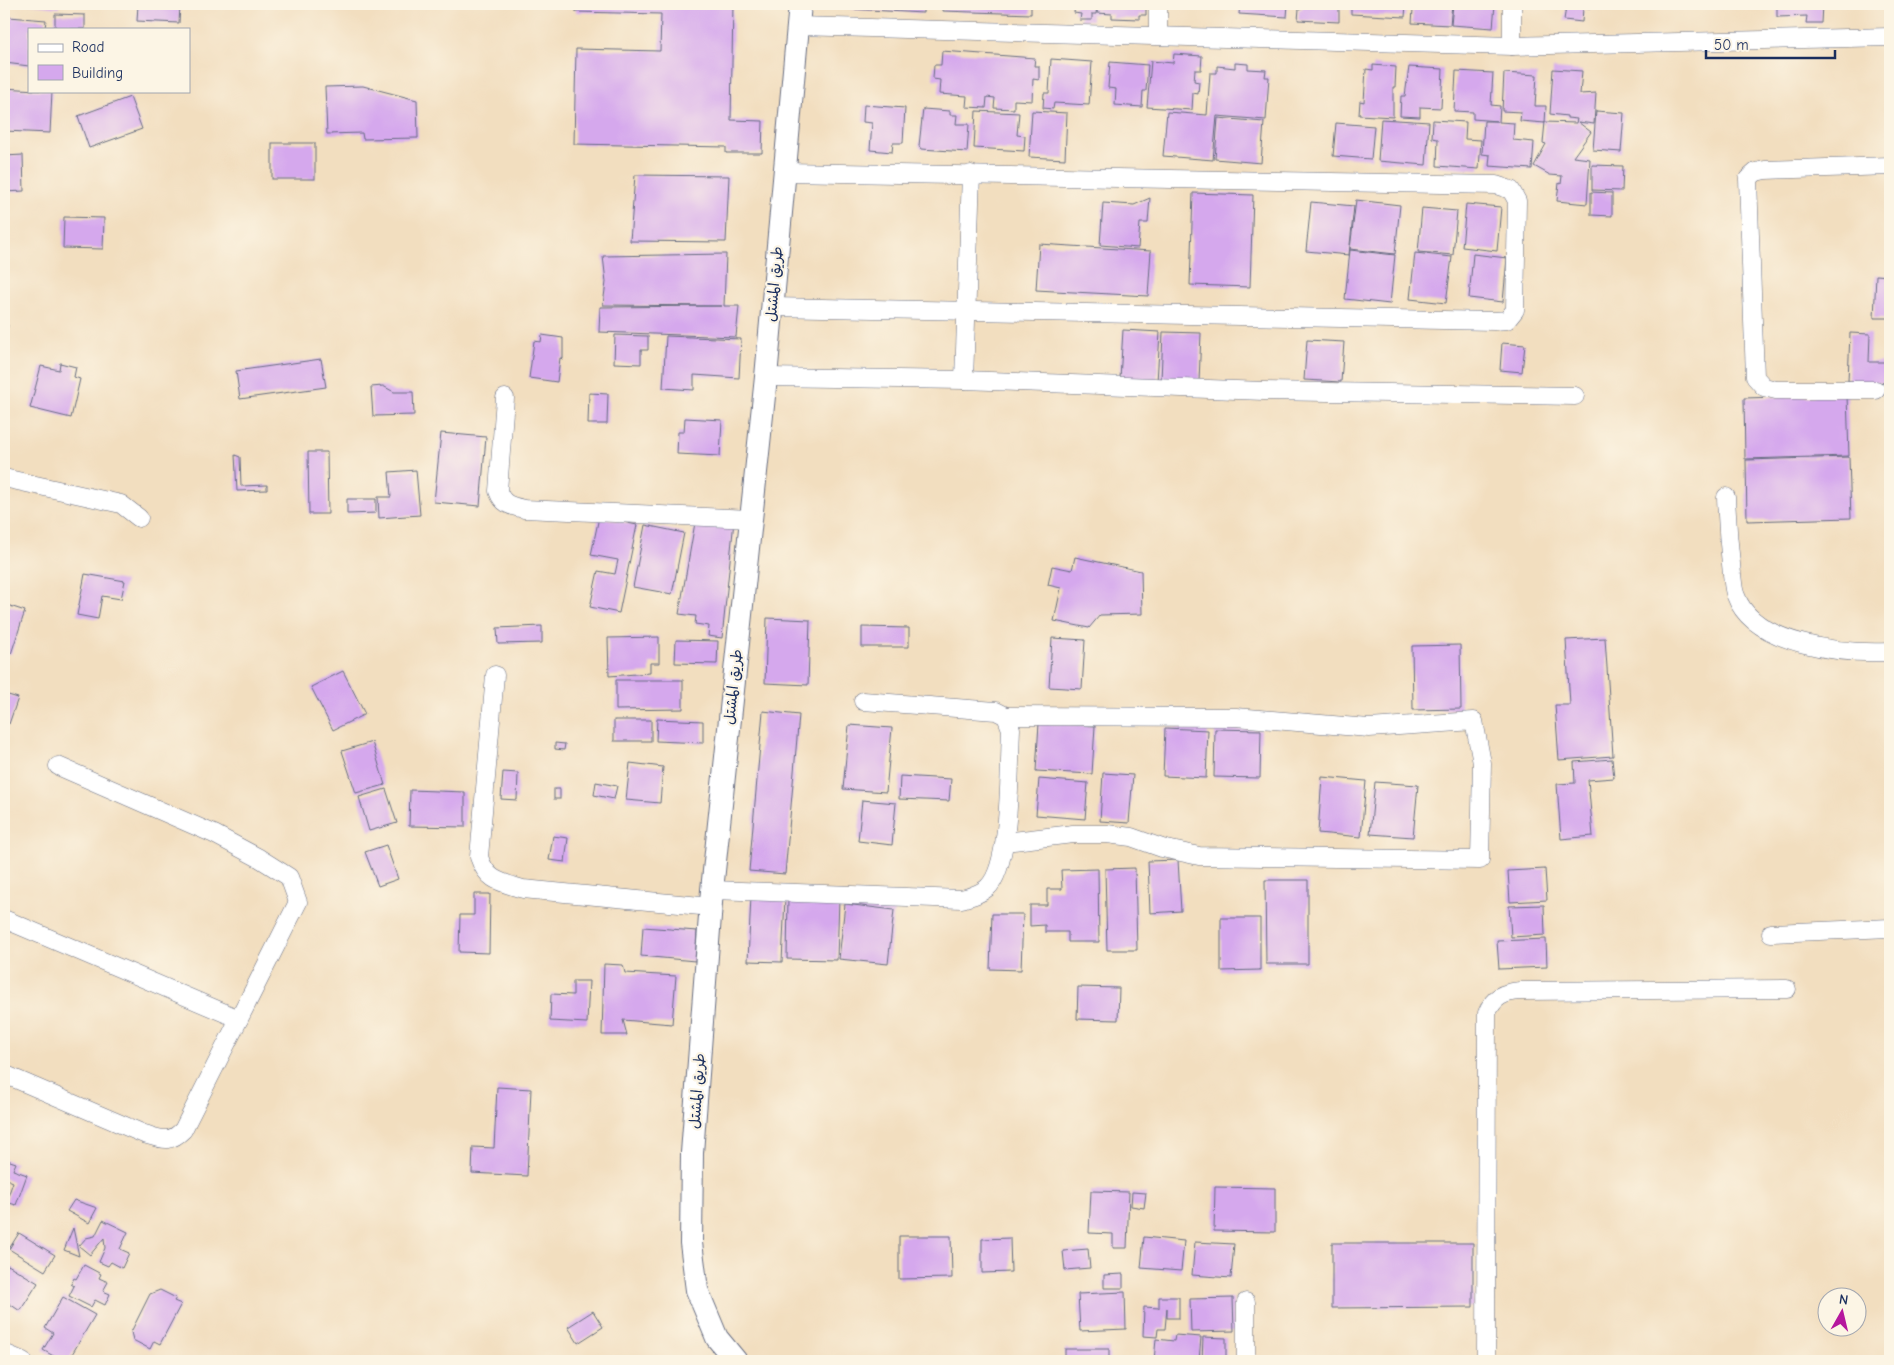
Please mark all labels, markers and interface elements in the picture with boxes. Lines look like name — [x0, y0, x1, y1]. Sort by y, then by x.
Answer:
legend — [28, 28, 190, 92]
scale bar — [1706, 28, 1835, 60]
text: 50 m — [1714, 36, 1749, 54]
text: Road — [72, 38, 104, 56]
text: Building — [72, 64, 123, 82]
street label: طريق المشتل — [762, 245, 786, 323]
street label: طريق المشتل — [720, 648, 746, 726]
street label: طريق المشتل — [685, 1053, 709, 1129]
north arrow — [1816, 1288, 1866, 1338]
text: N — [1838, 1291, 1849, 1309]

